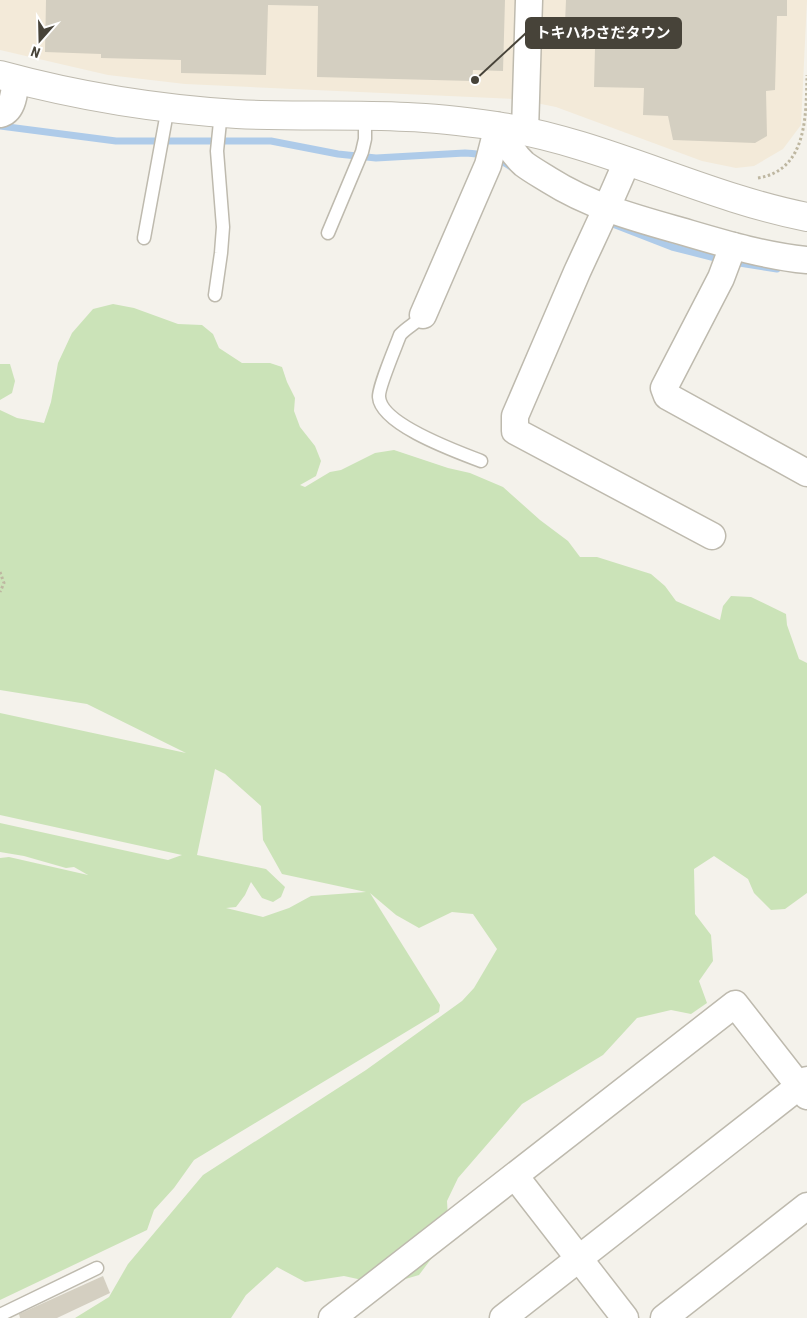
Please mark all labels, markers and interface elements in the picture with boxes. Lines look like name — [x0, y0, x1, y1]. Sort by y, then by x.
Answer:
north arrow — [15, 15, 65, 65]
callout: トキハわさだタウン — [526, 18, 681, 48]
text: トキハわさだタウン — [535, 24, 671, 42]
text: N — [29, 43, 42, 61]

